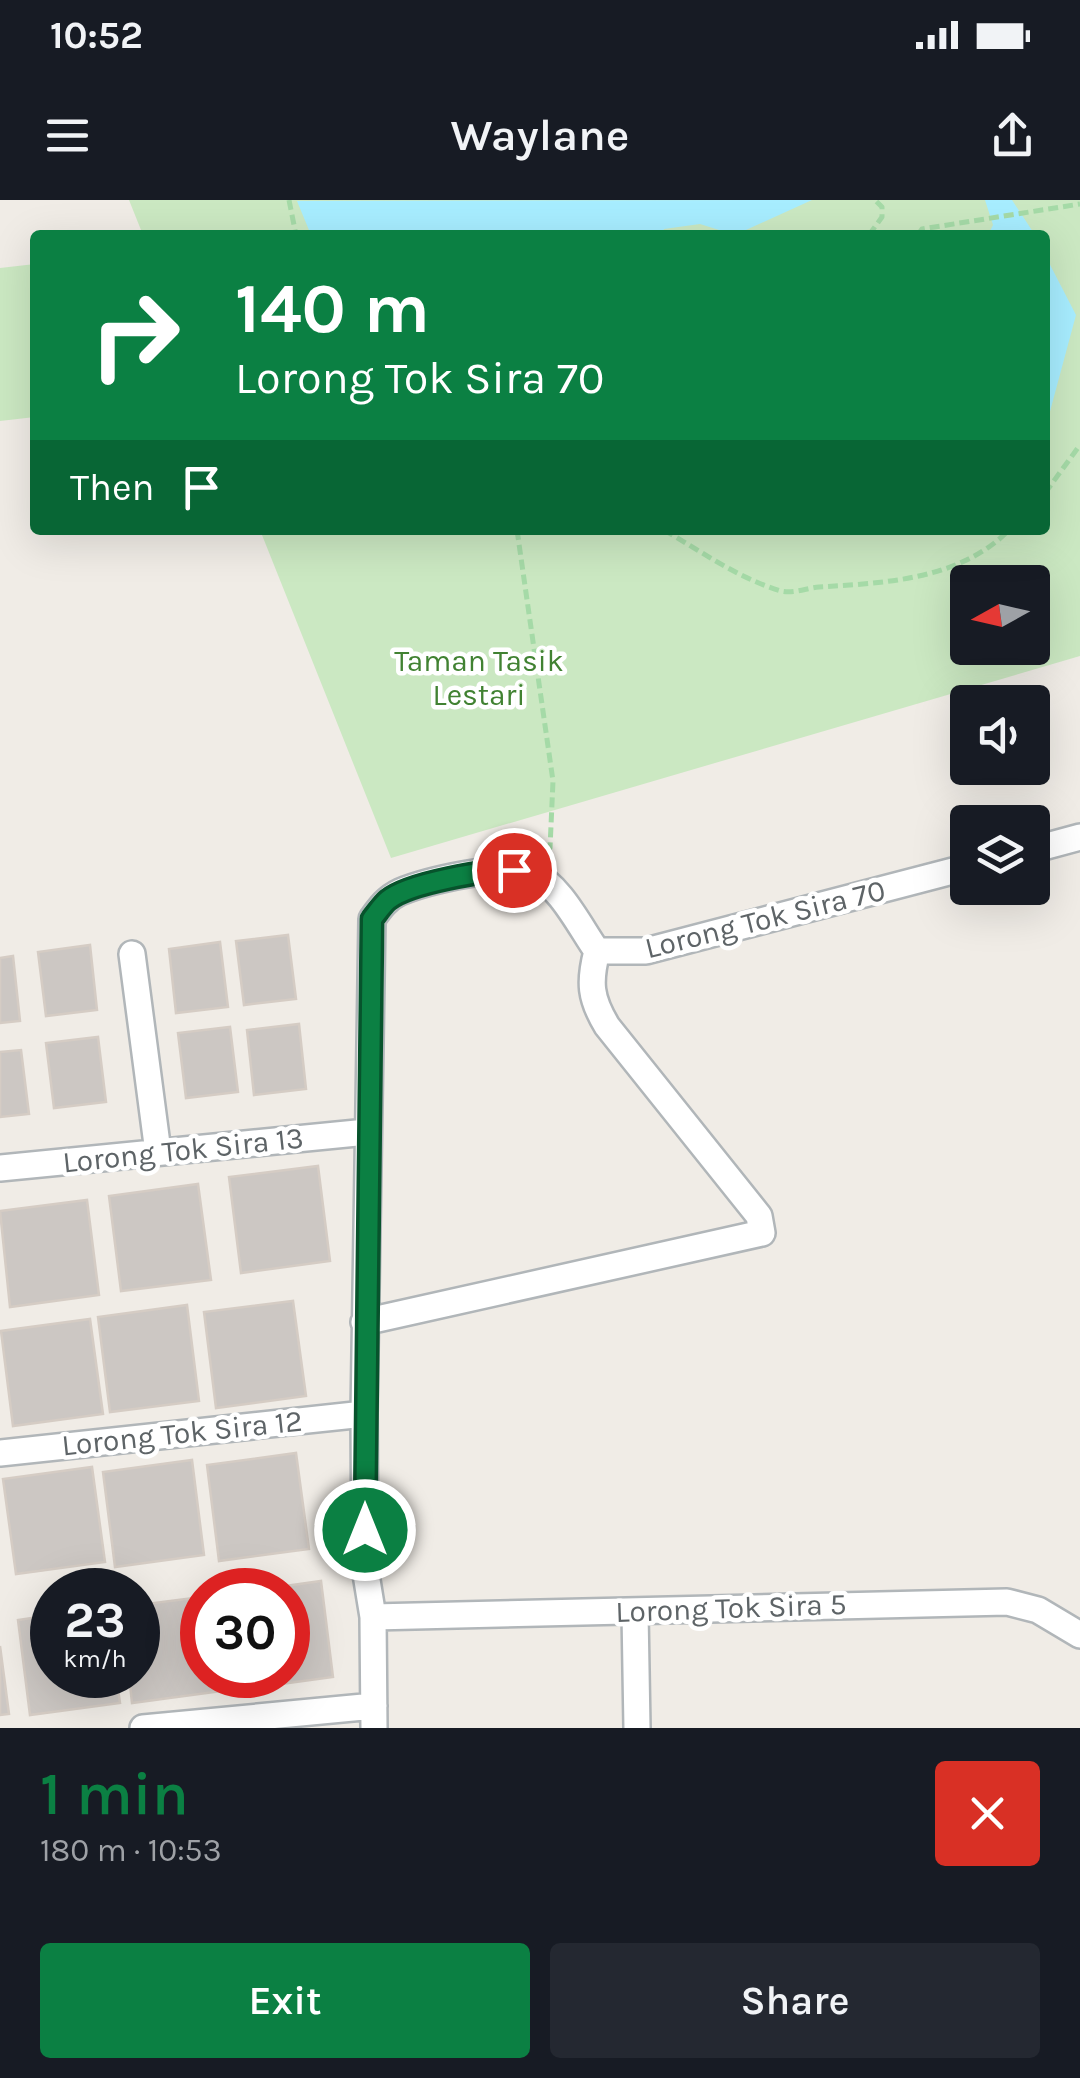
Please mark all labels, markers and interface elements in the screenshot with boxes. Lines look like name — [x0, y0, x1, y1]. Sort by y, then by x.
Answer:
text: 10:52 — [50, 13, 143, 58]
icon: menu — [40, 108, 95, 163]
icon: share — [985, 108, 1040, 163]
text: Waylane — [450, 109, 630, 161]
text: 140 m — [235, 268, 430, 350]
icon: right — [70, 270, 200, 400]
text: Lorong Tok Sira 70 — [235, 352, 605, 404]
icon: arrive — [174, 460, 229, 515]
text: Then — [70, 465, 154, 510]
north arrow — [950, 565, 1050, 665]
map controls — [950, 565, 1050, 905]
park label: Taman Tasik Lestari — [394, 643, 564, 713]
button: sound — [950, 685, 1050, 785]
button: layers — [950, 805, 1050, 905]
pin — [472, 828, 557, 913]
icon: arrive — [487, 843, 542, 898]
street label: Lorong Tok Sira 70 — [641, 872, 889, 966]
street label: Lorong Tok Sira 13 — [61, 1119, 305, 1181]
street label: Lorong Tok Sira 12 — [60, 1402, 304, 1464]
position arrow — [313, 1478, 417, 1582]
speed limit sign: 30 — [180, 1568, 310, 1698]
street label: Lorong Tok Sira 5 — [615, 1586, 847, 1630]
text: 23 — [64, 1591, 126, 1650]
text: km/h — [63, 1644, 127, 1673]
text: 1 min — [40, 1759, 189, 1829]
button: close — [935, 1761, 1040, 1866]
text: 180 m · 10:53 — [40, 1832, 222, 1869]
button: Exit — [40, 1943, 530, 2058]
button: Share — [550, 1943, 1040, 2058]

